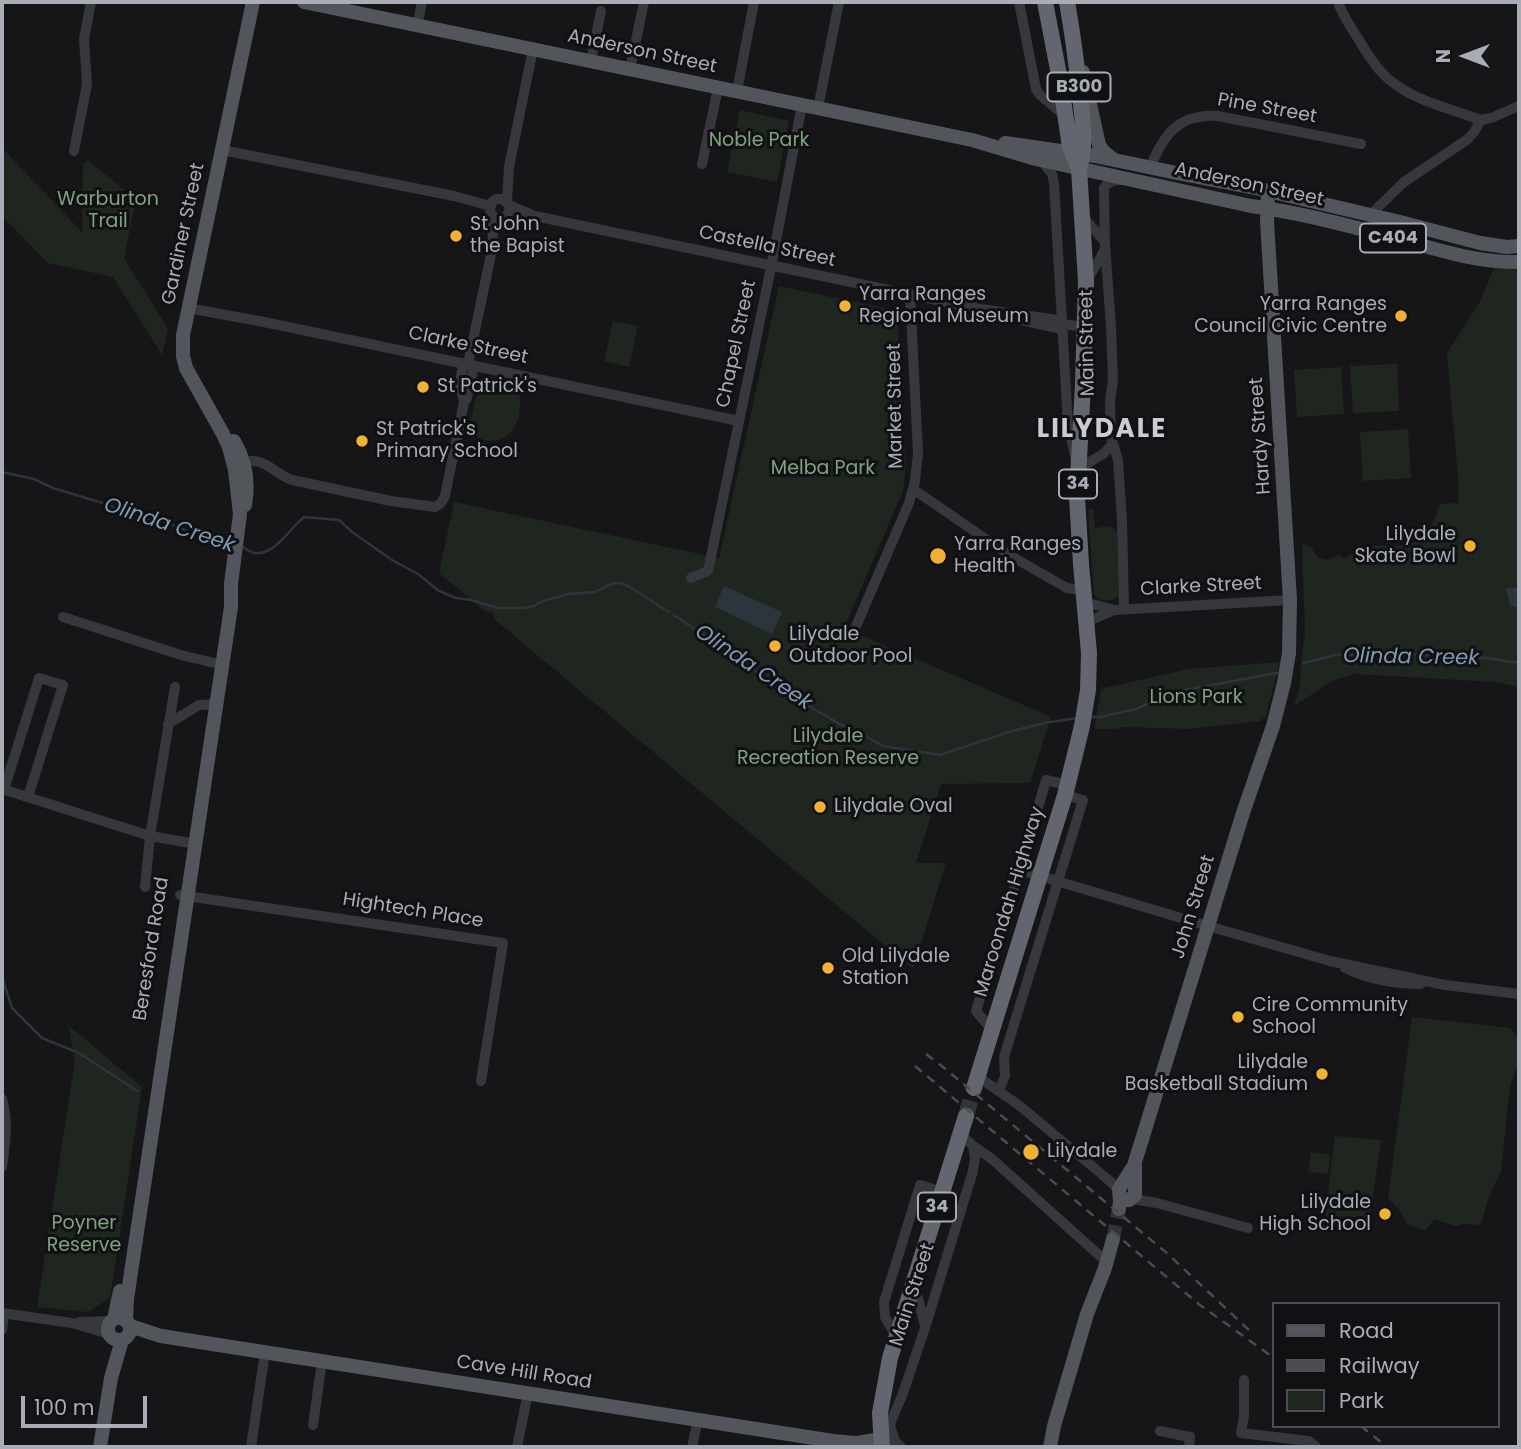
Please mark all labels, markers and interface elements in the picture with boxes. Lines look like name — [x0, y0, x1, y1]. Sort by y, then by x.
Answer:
north arrow — [1430, 21, 1500, 91]
street label: Anderson Street — [565, 25, 719, 79]
text: N — [1430, 49, 1457, 63]
road number: B300 — [1048, 72, 1110, 102]
street label: Pine Street — [1216, 89, 1318, 129]
park label: Noble Park — [709, 130, 809, 152]
street label: Anderson Street — [1172, 158, 1326, 212]
street label: Gardiner Street — [158, 161, 210, 307]
park label: Warburton Trail — [57, 189, 159, 233]
place label: St John the Bapist — [470, 214, 565, 258]
street label: Castella Street — [697, 221, 837, 273]
road number: C404 — [1360, 224, 1426, 252]
marker: St John the Bapist — [448, 228, 464, 244]
street label: Chapel Street — [712, 278, 762, 410]
place label: Yarra Ranges Regional Museum — [859, 284, 1029, 328]
street label: Main Street — [1076, 289, 1100, 397]
place label: Yarra Ranges Council Civic Centre — [1194, 294, 1387, 338]
marker: Yarra Ranges Regional Museum — [837, 298, 853, 314]
marker: Yarra Ranges Council Civic Centre — [1393, 308, 1409, 324]
street label: Clarke Street — [406, 322, 530, 370]
street label: Market Street — [884, 343, 908, 469]
place label: St Patrick's — [437, 376, 537, 398]
street label: Hardy Street — [1246, 377, 1276, 495]
marker: St Patrick's — [415, 379, 431, 395]
district label: LILYDALE — [1038, 414, 1166, 446]
place label: St Patrick's Primary School — [376, 419, 518, 463]
marker: St Patrick's Primary School — [354, 433, 370, 449]
park label: Melba Park — [771, 458, 875, 480]
road number: 34 — [1059, 470, 1097, 498]
water label: Olinda Creek — [101, 493, 237, 559]
place label: Lilydale Skate Bowl — [1354, 524, 1456, 568]
place label: Yarra Ranges Health — [954, 534, 1081, 578]
marker: Lilydale Skate Bowl — [1462, 538, 1478, 554]
marker: Yarra Ranges Health — [928, 546, 948, 566]
street label: Clarke Street — [1140, 572, 1262, 602]
water label: Olinda Creek — [690, 620, 816, 716]
place label: Lilydale Outdoor Pool — [789, 624, 912, 668]
marker: Lilydale Outdoor Pool — [767, 638, 783, 654]
water label: Olinda Creek — [1343, 644, 1479, 672]
park label: Lions Park — [1150, 687, 1242, 709]
park label: Lilydale Recreation Reserve — [737, 726, 919, 770]
place label: Lilydale Oval — [834, 796, 953, 818]
marker: Lilydale Oval — [812, 799, 828, 815]
street label: Maroondah Highway — [970, 804, 1050, 1000]
street label: John Street — [1167, 852, 1221, 962]
street label: Beresford Road — [129, 876, 175, 1022]
street label: Hightech Place — [341, 889, 485, 933]
place label: Old Lilydale Station — [842, 946, 950, 990]
marker: Old Lilydale Station — [820, 960, 836, 976]
place label: Cire Community School — [1252, 995, 1408, 1039]
marker: Cire Community School — [1230, 1009, 1246, 1025]
place label: Lilydale Basketball Stadium — [1125, 1052, 1308, 1096]
marker: Lilydale Basketball Stadium — [1314, 1066, 1330, 1082]
place label: Lilydale — [1047, 1141, 1117, 1163]
marker: Lilydale — [1021, 1142, 1041, 1162]
road number: 34 — [918, 1192, 956, 1222]
place label: Lilydale High School — [1259, 1192, 1371, 1236]
marker: Lilydale High School — [1377, 1206, 1393, 1222]
park label: Poyner Reserve — [47, 1213, 121, 1257]
street label: Main Street — [886, 1241, 940, 1349]
legend — [1272, 1302, 1500, 1428]
text: Road — [1339, 1316, 1394, 1345]
street label: Cave Hill Road — [455, 1351, 593, 1395]
text: Railway — [1339, 1351, 1420, 1380]
scale bar — [24, 1382, 150, 1426]
text: Park — [1339, 1386, 1384, 1415]
text: 100 m — [34, 1393, 94, 1422]

